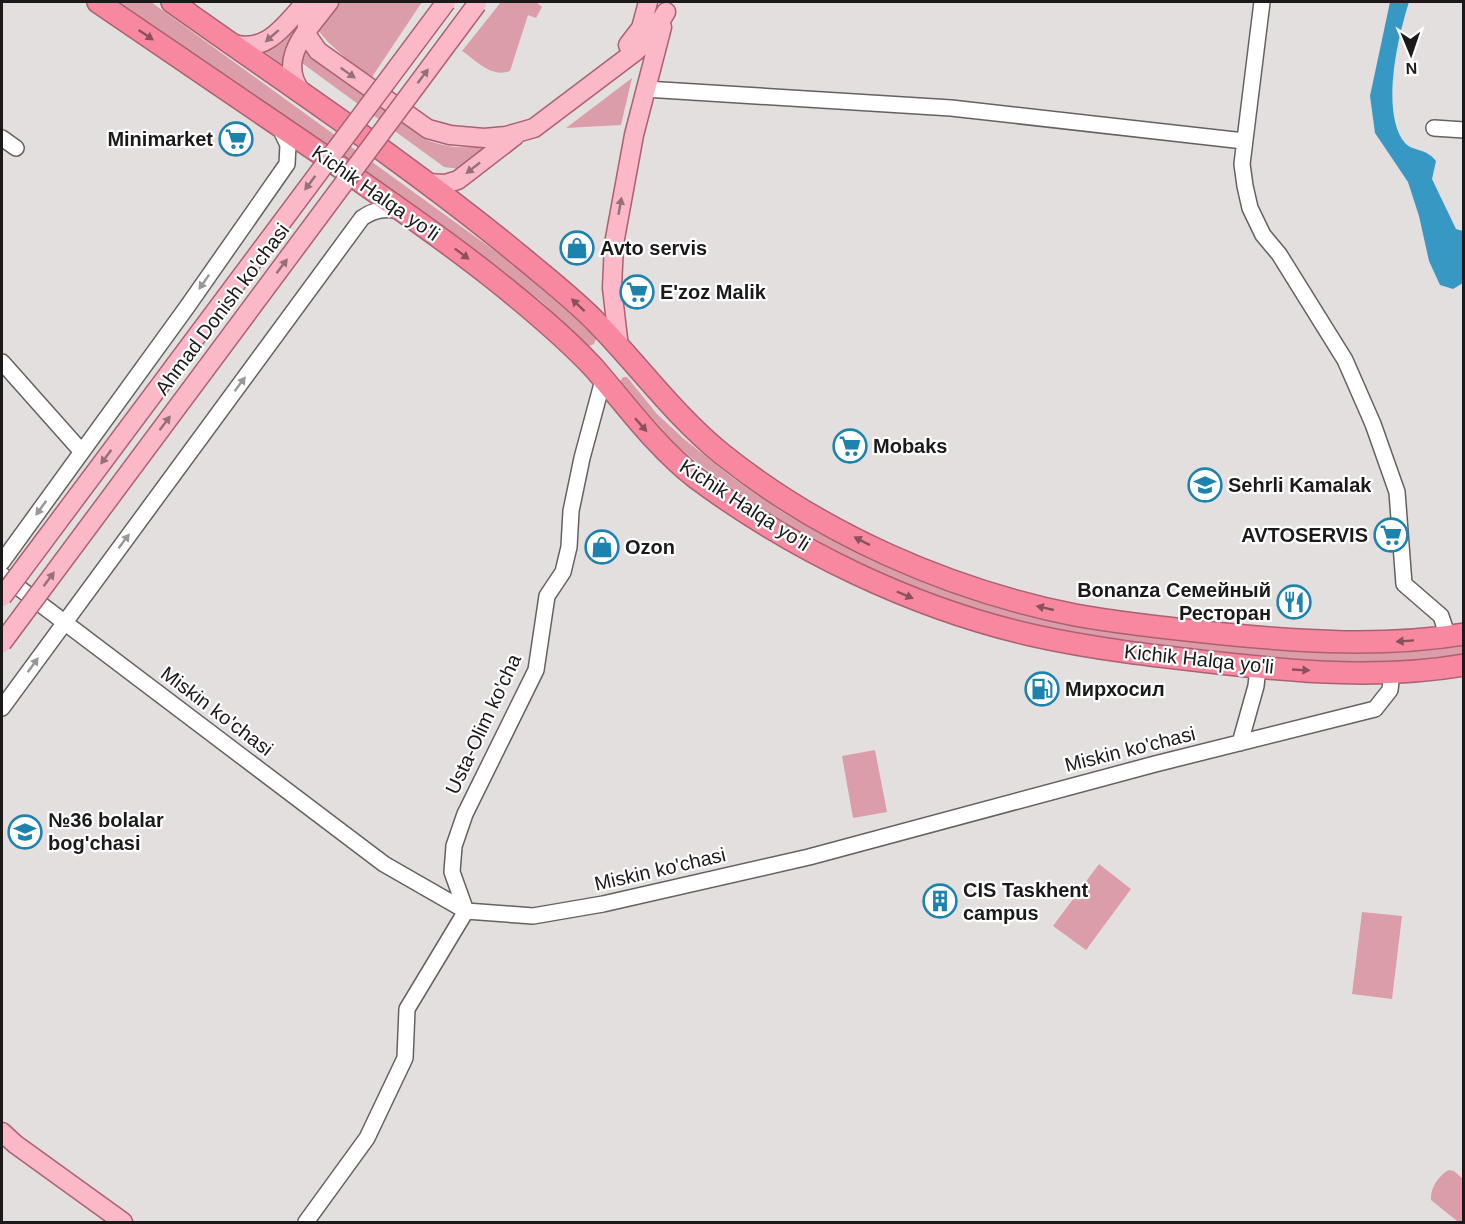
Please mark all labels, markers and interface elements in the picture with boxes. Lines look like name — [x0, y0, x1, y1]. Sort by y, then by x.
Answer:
north arrow — [1381, 24, 1441, 84]
one-way arrow — [138, 29, 155, 40]
one-way arrow — [264, 29, 280, 42]
text: N — [1405, 60, 1418, 77]
one-way arrow — [340, 67, 356, 79]
one-way arrow — [417, 69, 429, 85]
supermarket icon: Minimarket — [218, 121, 254, 157]
place label: Minimarket — [107, 128, 213, 150]
street label: Kichik Halqa yo'li — [308, 141, 444, 245]
one-way arrow — [465, 162, 480, 174]
one-way arrow — [304, 175, 317, 191]
one-way arrow — [616, 196, 625, 215]
street label: Ahmad Donish ko'chasi — [151, 219, 293, 399]
shop icon: Avto servis — [559, 230, 595, 266]
place label: Avto servis — [600, 237, 707, 259]
one-way arrow — [454, 247, 469, 259]
one-way arrow — [275, 259, 287, 274]
one-way arrow — [199, 274, 210, 290]
supermarket icon: E'zoz Malik — [619, 274, 655, 310]
place label: E'zoz Malik — [660, 281, 767, 303]
one-way arrow — [571, 298, 586, 312]
one-way arrow — [234, 377, 246, 392]
one-way arrow — [159, 415, 171, 430]
one-way arrow — [634, 417, 647, 432]
supermarket icon: Mobaks — [832, 428, 868, 464]
place label: Mobaks — [873, 435, 947, 457]
one-way arrow — [100, 449, 112, 465]
street label: Kichik Halqa yo'li — [676, 455, 814, 555]
school or university icon: Sehrli Kamalak — [1187, 467, 1223, 503]
place label: Sehrli Kamalak — [1228, 474, 1372, 496]
one-way arrow — [35, 500, 47, 516]
supermarket icon: AVTOSERVIS — [1373, 517, 1409, 553]
place label: AVTOSERVIS — [1241, 524, 1368, 546]
shop icon: Ozon — [584, 529, 620, 565]
one-way arrow — [118, 533, 131, 549]
place label: Ozon — [625, 536, 675, 558]
one-way arrow — [854, 536, 871, 546]
one-way arrow — [43, 572, 55, 588]
place label: Bonanza Семейный Ресторан — [1077, 579, 1271, 624]
restaurant icon: Bonanza Семейный Ресторан — [1276, 584, 1312, 620]
one-way arrow — [897, 590, 915, 600]
one-way arrow — [1035, 603, 1054, 612]
one-way arrow — [1396, 636, 1415, 646]
street label: Kichik Halqa yo'li — [1123, 640, 1275, 678]
street label: Usta-Olim ko'cha — [441, 650, 525, 797]
one-way arrow — [27, 657, 39, 673]
street label: Miskin ko'chasi — [157, 662, 277, 760]
one-way arrow — [1292, 665, 1311, 674]
fuel station icon: Мирхосил — [1024, 671, 1060, 707]
place label: Мирхосил — [1065, 678, 1165, 700]
street label: Miskin ko'chasi — [1062, 722, 1198, 776]
place label: №36 bolalar bog'chasi — [48, 809, 164, 854]
school or university icon: №36 bolalar bog'chasi — [7, 814, 43, 850]
street label: Miskin ko'chasi — [592, 843, 728, 895]
place label: CIS Taskhent campus — [963, 879, 1089, 924]
building icon: CIS Taskhent campus — [922, 883, 958, 919]

